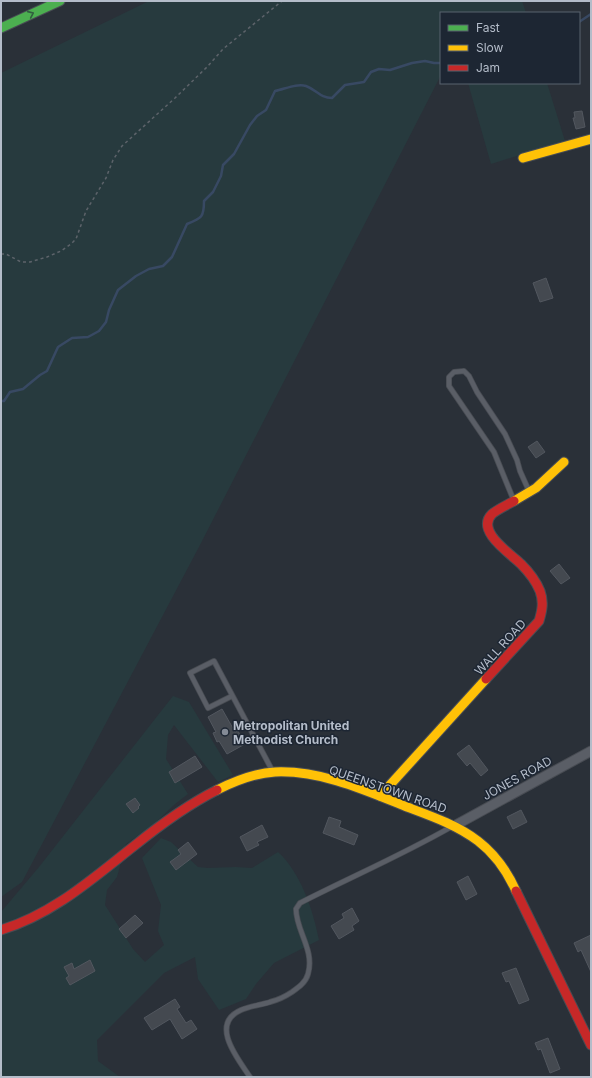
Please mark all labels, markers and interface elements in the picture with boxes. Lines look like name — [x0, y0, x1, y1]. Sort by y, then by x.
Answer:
one-way arrow — [27, 11, 34, 19]
legend — [440, 12, 580, 84]
text: Fast — [476, 20, 500, 35]
text: Slow — [476, 40, 504, 55]
text: Jam — [476, 60, 500, 75]
street label: WALL ROAD — [471, 616, 529, 678]
place label: Metropolitan United Methodist Church — [233, 718, 349, 747]
marker: Metropolitan United Methodist Church — [220, 727, 230, 737]
street label: JONES ROAD — [480, 753, 554, 803]
street label: QUEENSTOWN ROAD — [327, 762, 449, 816]

